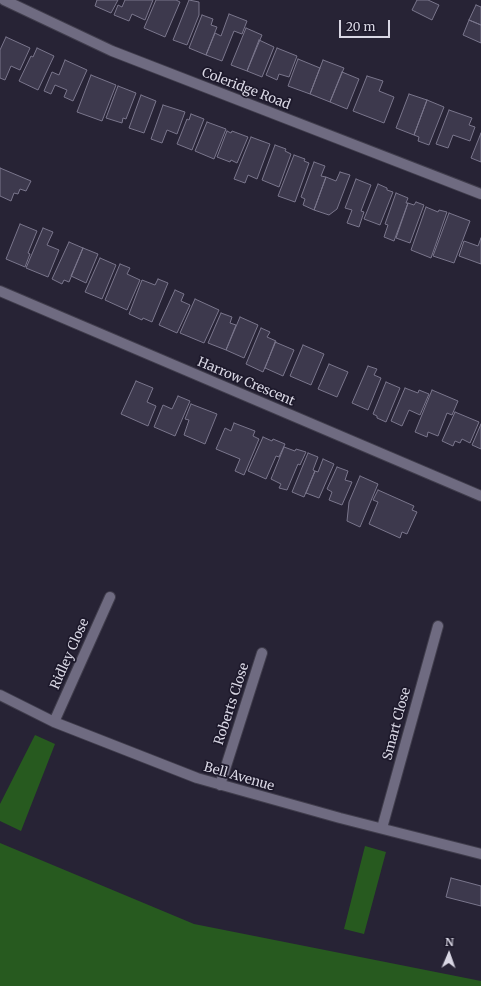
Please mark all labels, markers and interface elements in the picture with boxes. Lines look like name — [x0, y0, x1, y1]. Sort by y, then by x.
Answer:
scale bar — [341, 12, 392, 38]
text: 20 m — [346, 19, 375, 34]
street label: Coleridge Road — [199, 65, 293, 113]
street label: Harrow Crescent — [195, 354, 297, 410]
street label: Ridley Close — [47, 616, 93, 692]
street label: Roberts Close — [211, 661, 253, 747]
street label: Smart Close — [380, 686, 414, 762]
street label: Bell Avenue — [202, 760, 276, 794]
north arrow — [429, 934, 469, 974]
text: N — [445, 935, 454, 949]

